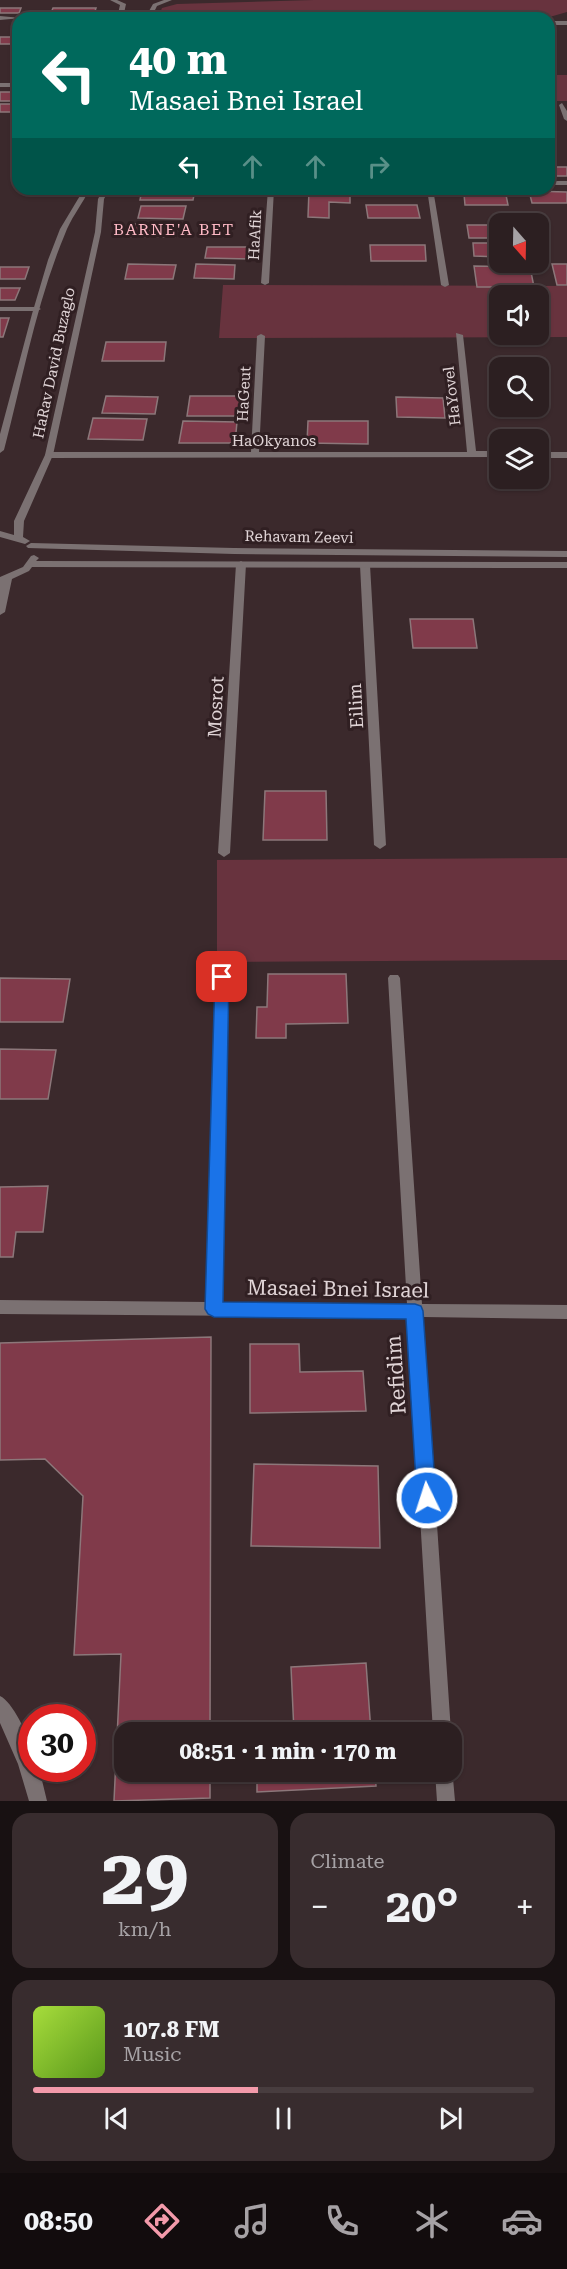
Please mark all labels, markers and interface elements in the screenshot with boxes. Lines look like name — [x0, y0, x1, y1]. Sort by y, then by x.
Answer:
text: 40 m — [129, 35, 227, 84]
icon: left — [30, 36, 108, 114]
text: Masaei Bnei Israel — [129, 85, 363, 117]
icon: left — [173, 150, 206, 183]
icon: ahead — [236, 150, 269, 183]
icon: ahead — [299, 150, 332, 183]
icon: right — [362, 150, 395, 183]
street label: HaAfik — [245, 209, 265, 261]
north arrow — [489, 213, 549, 273]
map controls — [489, 213, 549, 489]
district label: BARNE'A BET — [113, 220, 235, 239]
button: sound — [489, 285, 549, 345]
street label: HaRav David Buzaglo — [29, 286, 79, 440]
button: search — [489, 357, 549, 417]
street label: HaGeut — [234, 365, 254, 422]
street label: HaYovel — [439, 365, 465, 427]
button: layers — [489, 429, 549, 489]
street label: HaOkyanos — [232, 432, 316, 450]
street label: Rehavam Zeevi — [244, 527, 354, 547]
street label: Mosrot — [203, 675, 228, 738]
street label: Eilim — [344, 683, 367, 729]
pin — [196, 951, 247, 1002]
icon: arrive — [205, 960, 238, 993]
street label: Masaei Bnei Israel — [247, 1275, 430, 1303]
street label: Refidim — [381, 1335, 411, 1415]
position arrow — [395, 1466, 459, 1530]
speed limit sign: 30 — [18, 1704, 96, 1782]
text: 08:51 · 1 min · 170 m — [179, 1739, 397, 1764]
text: 29 — [101, 1832, 188, 1923]
text: Climate — [311, 1849, 385, 1873]
text: 20° — [386, 1880, 459, 1933]
text: − — [311, 1887, 329, 1926]
text: + — [516, 1887, 534, 1926]
text: km/h — [118, 1917, 172, 1941]
text: 107.8 FM — [123, 2017, 220, 2042]
text: Music — [123, 2042, 182, 2066]
icon: previous — [100, 2102, 133, 2135]
icon: pause — [267, 2102, 300, 2135]
icon: next — [434, 2102, 467, 2135]
icon: directions — [141, 2200, 183, 2242]
icon: music — [231, 2200, 273, 2242]
icon: phone — [321, 2200, 363, 2242]
icon: climate — [411, 2200, 453, 2242]
icon: car — [501, 2200, 543, 2242]
text: 08:50 — [24, 2205, 93, 2237]

